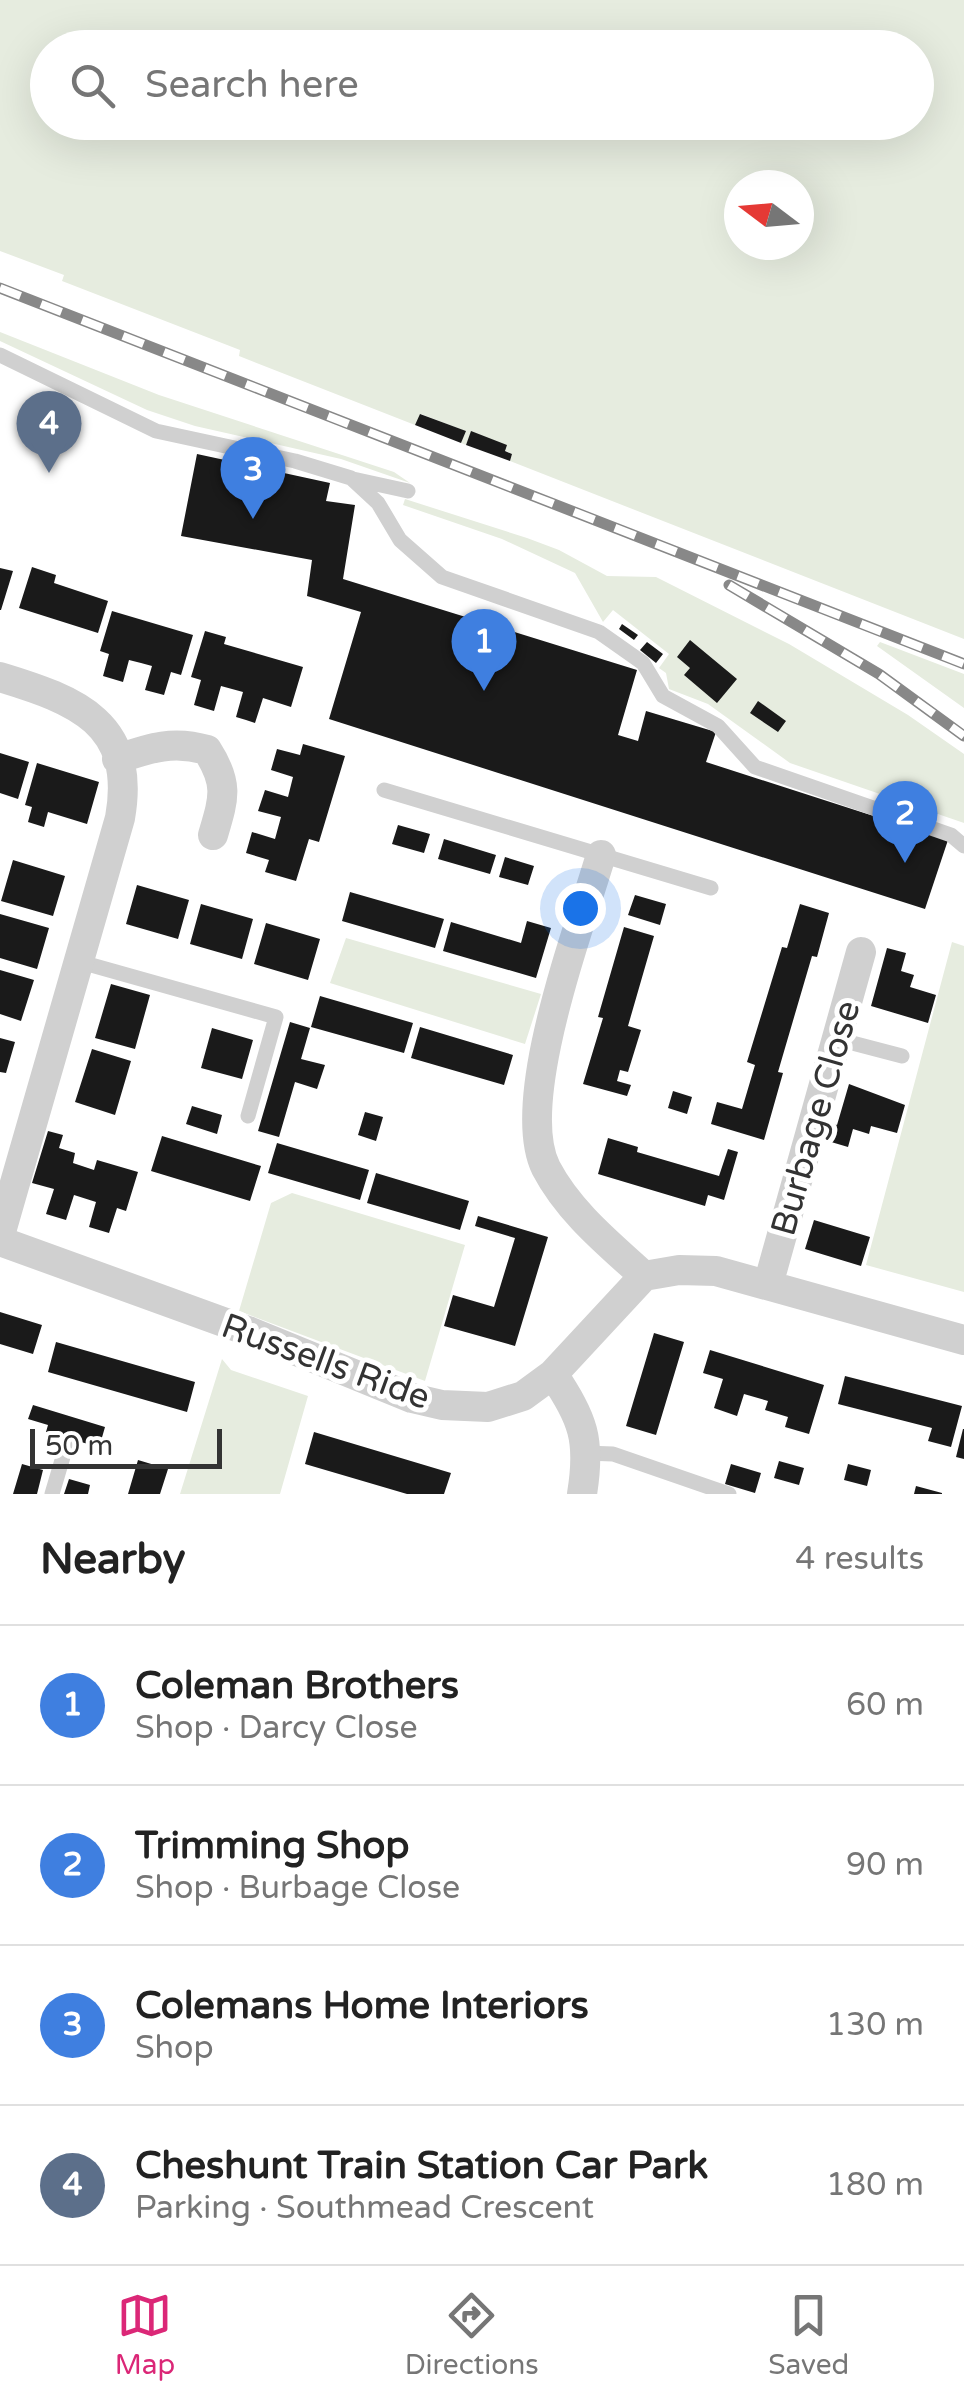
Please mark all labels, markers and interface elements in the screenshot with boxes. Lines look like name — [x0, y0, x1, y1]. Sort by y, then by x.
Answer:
search box — [30, 30, 934, 140]
icon: search — [65, 58, 120, 113]
text: Search here — [145, 62, 359, 108]
north arrow — [724, 170, 814, 260]
pin: 4 — [17, 390, 82, 473]
pin: 3 — [220, 436, 286, 519]
pin: 1 — [452, 608, 516, 691]
pin: 2 — [872, 780, 938, 863]
your location — [555, 883, 606, 934]
street label: Burbage Close — [762, 996, 870, 1241]
street label: Russells Ride — [216, 1305, 436, 1419]
scale bar — [30, 1424, 222, 1468]
text: 50 m — [45, 1429, 113, 1463]
text: Nearby — [40, 1534, 185, 1585]
text: 4 results — [795, 1540, 924, 1578]
text: Coleman Brothers — [135, 1663, 459, 1709]
text: 1 — [62, 1686, 83, 1724]
text: 60 m — [846, 1686, 924, 1724]
text: Shop · Darcy Close — [135, 1709, 418, 1747]
text: Trimming Shop — [135, 1823, 409, 1869]
text: 2 — [62, 1846, 83, 1884]
text: 90 m — [846, 1846, 924, 1884]
text: Shop · Burbage Close — [135, 1869, 460, 1907]
text: Colemans Home Interiors — [135, 1983, 589, 2029]
text: 3 — [62, 2006, 83, 2044]
text: 130 m — [826, 2006, 924, 2044]
text: Shop — [135, 2029, 214, 2067]
text: Cheshunt Train Station Car Park — [135, 2143, 708, 2189]
text: 4 — [62, 2166, 83, 2204]
text: 180 m — [826, 2166, 924, 2204]
text: Parking · Southmead Crescent — [135, 2189, 594, 2227]
tab: Map — [115, 2288, 175, 2382]
tab: Directions — [405, 2288, 539, 2382]
tab: Saved — [768, 2288, 849, 2382]

